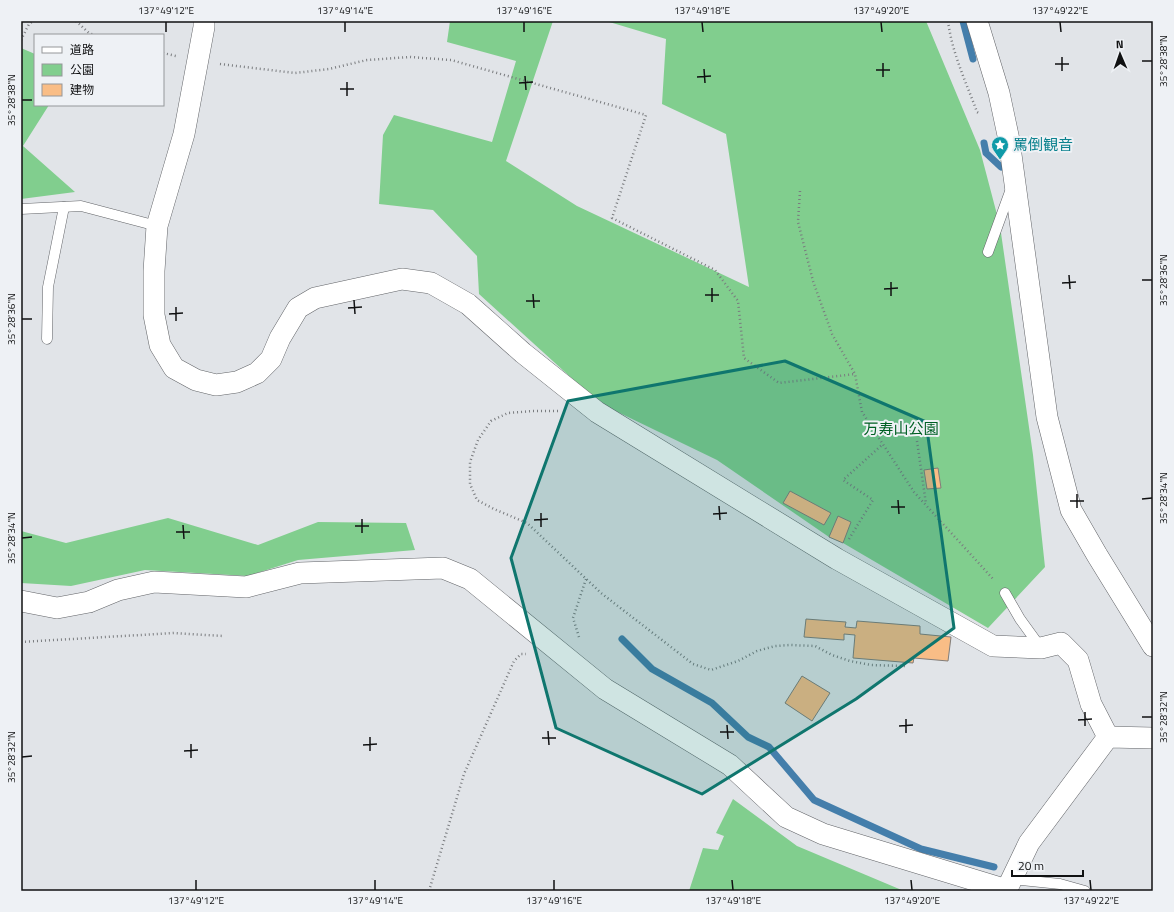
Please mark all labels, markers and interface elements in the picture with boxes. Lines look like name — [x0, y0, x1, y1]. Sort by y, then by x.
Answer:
text: 137°49'12"E — [138, 3, 195, 18]
text: 137°49'14"E — [317, 3, 374, 18]
text: 137°49'16"E — [496, 3, 553, 18]
text: 137°49'18"E — [674, 3, 731, 18]
text: 137°49'20"E — [853, 3, 910, 18]
text: 137°49'22"E — [1032, 3, 1089, 18]
legend — [34, 34, 164, 106]
north arrow — [1100, 34, 1140, 74]
text: 35°28'38"N — [1156, 35, 1171, 87]
text: N — [1116, 36, 1124, 52]
text: 道路 — [70, 40, 94, 59]
text: 公園 — [70, 60, 94, 79]
text: 35°28'38"N — [4, 74, 19, 126]
text: 建物 — [70, 80, 94, 99]
place label: 罵倒観音 — [1013, 133, 1073, 156]
place icon: 罵倒観音 — [990, 135, 1010, 160]
text: 35°28'36"N — [1156, 254, 1171, 306]
text: 35°28'36"N — [4, 293, 19, 345]
park label: 万寿山公園 — [863, 417, 939, 440]
text: 35°28'34"N — [1156, 472, 1171, 524]
text: 35°28'34"N — [4, 512, 19, 564]
text: 35°28'32"N — [1156, 691, 1171, 743]
text: 35°28'32"N — [4, 731, 19, 783]
scale bar — [1012, 852, 1083, 878]
text: 20 m — [1018, 856, 1044, 875]
text: 137°49'12"E — [168, 893, 225, 908]
text: 137°49'14"E — [347, 893, 404, 908]
text: 137°49'16"E — [526, 893, 583, 908]
text: 137°49'18"E — [705, 893, 762, 908]
text: 137°49'20"E — [884, 893, 941, 908]
text: 137°49'22"E — [1063, 893, 1120, 908]

